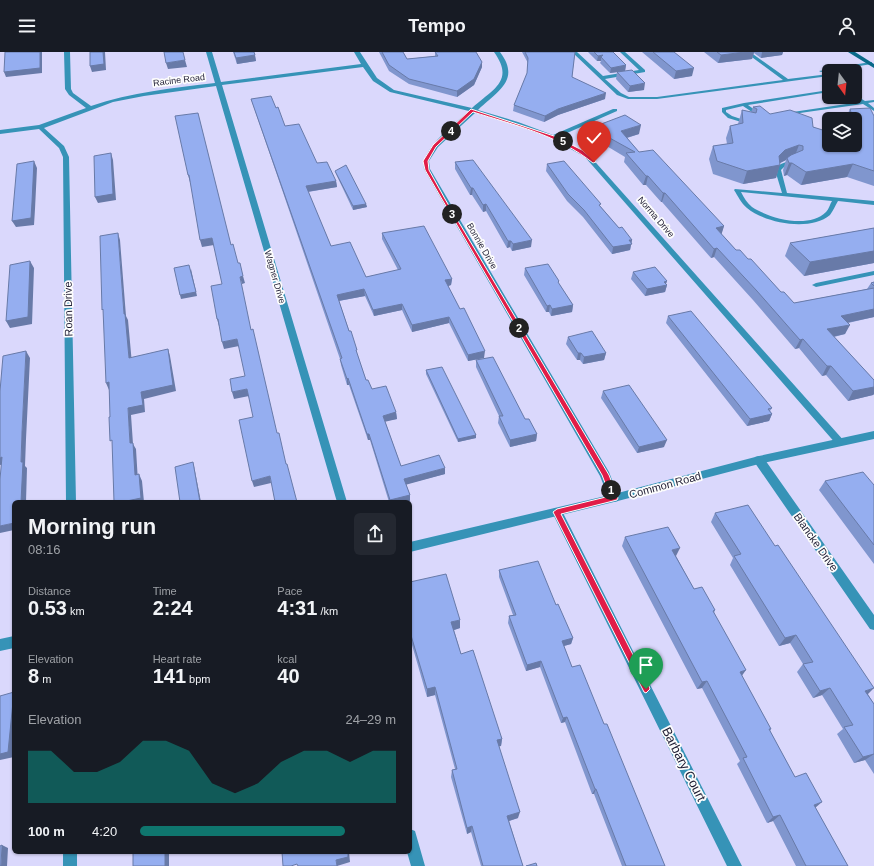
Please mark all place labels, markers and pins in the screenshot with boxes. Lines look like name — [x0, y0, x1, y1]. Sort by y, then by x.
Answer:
pin: 4 — [441, 121, 461, 141]
pin — [577, 121, 611, 162]
pin: 5 — [553, 131, 573, 151]
pin: 3 — [442, 204, 462, 224]
pin: 2 — [509, 318, 529, 338]
pin: 1 — [601, 480, 621, 500]
pin — [629, 648, 663, 689]

